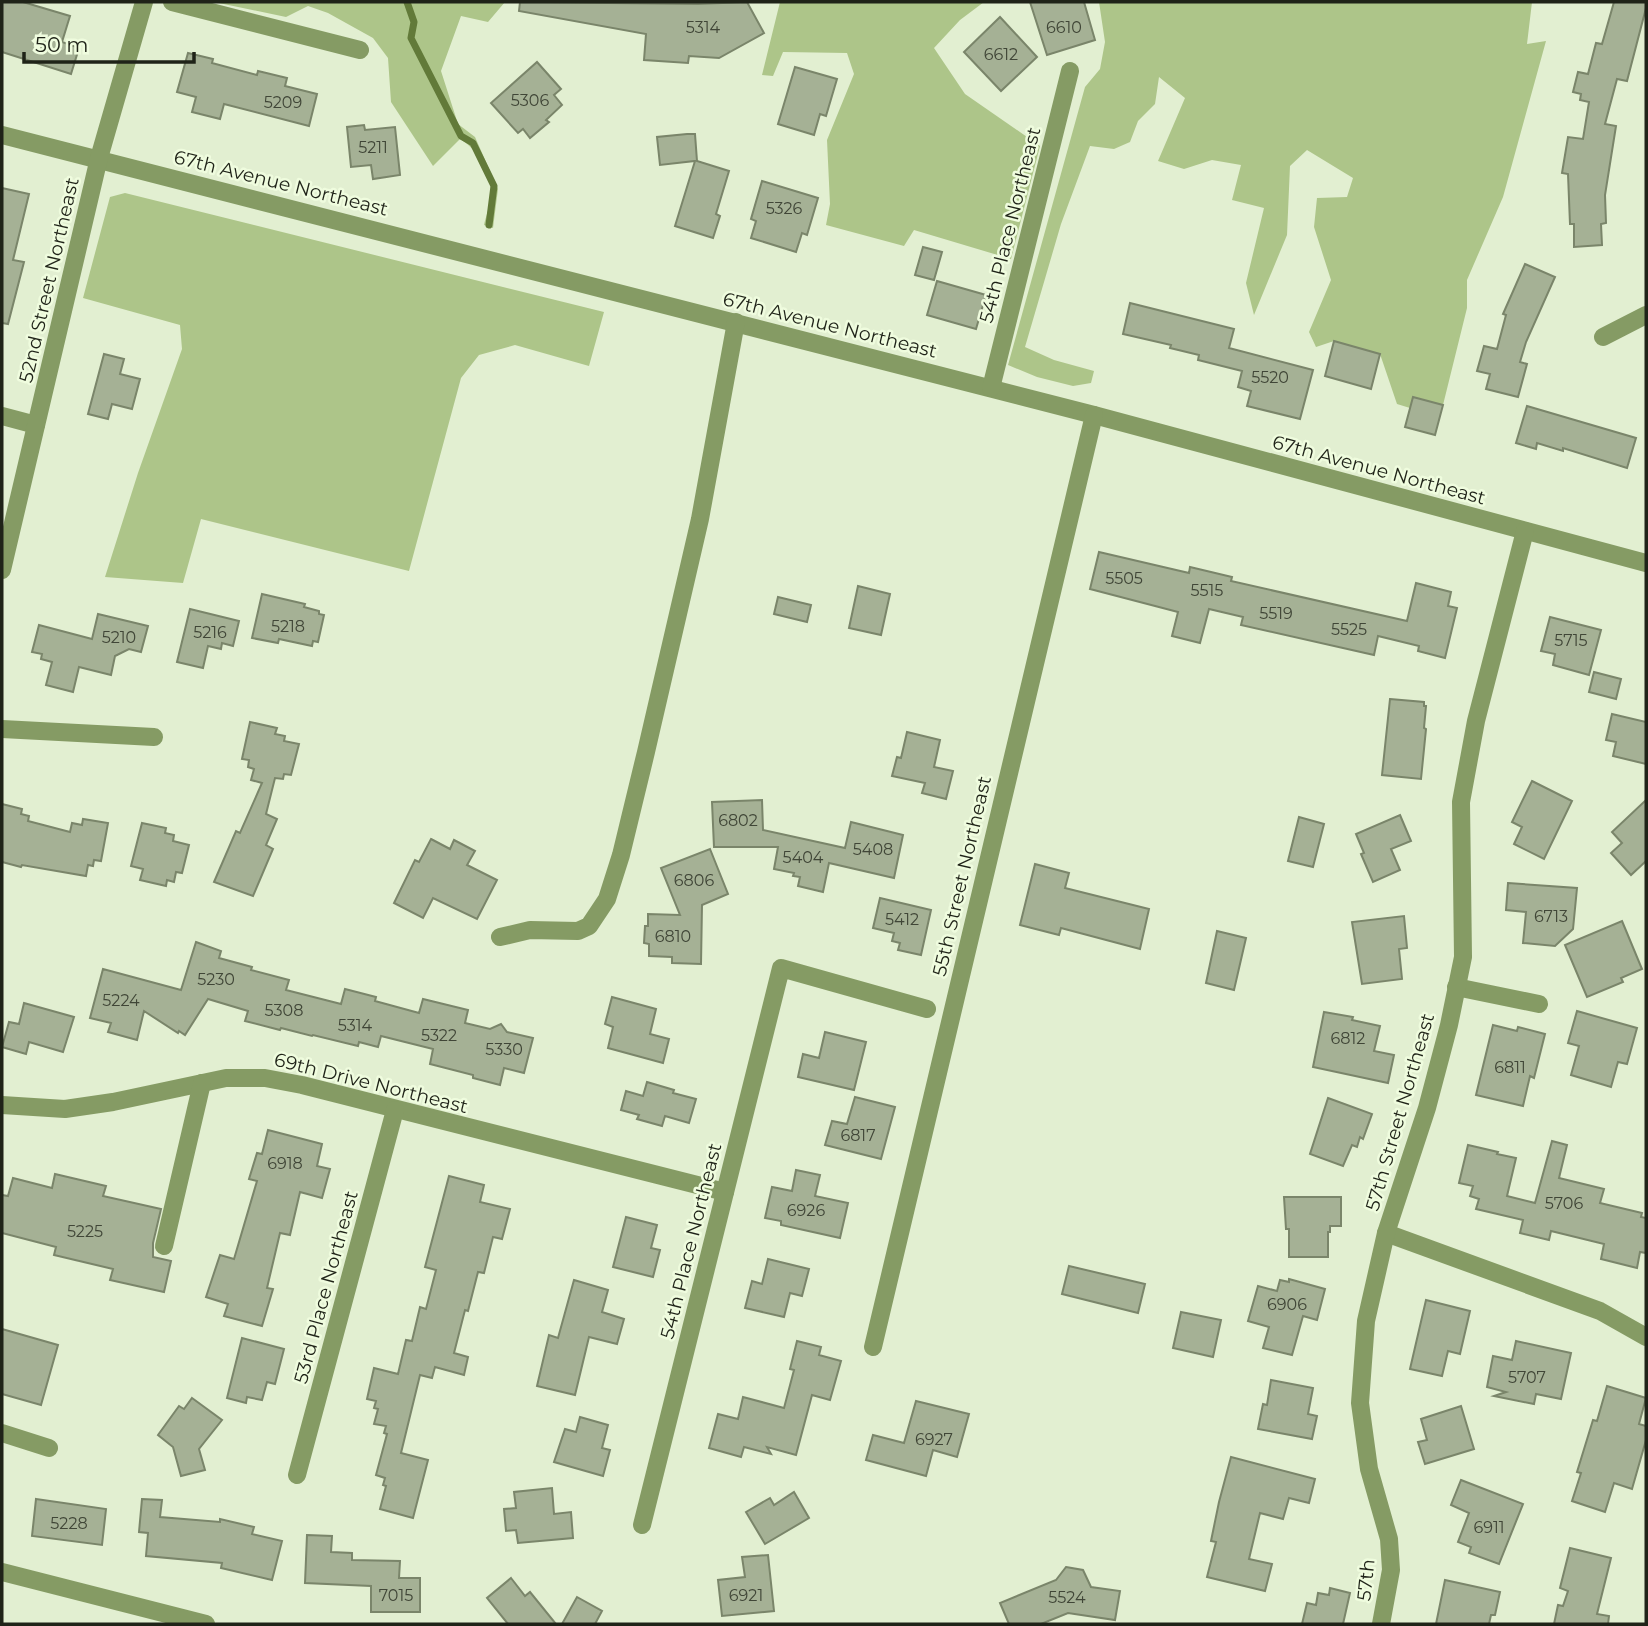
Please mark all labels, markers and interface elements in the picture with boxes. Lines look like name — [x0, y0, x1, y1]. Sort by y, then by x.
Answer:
house number: 5314 — [686, 18, 721, 37]
house number: 6610 — [1046, 18, 1082, 37]
scale bar — [24, 21, 194, 65]
text: 50 m — [35, 32, 89, 57]
house number: 6612 — [984, 45, 1018, 64]
house number: 5306 — [511, 91, 549, 110]
house number: 5209 — [264, 93, 302, 112]
street label: 54th Place Northeast — [975, 124, 1046, 325]
house number: 5211 — [358, 138, 388, 157]
street label: 67th Avenue Northeast — [172, 145, 391, 221]
street label: 52nd Street Northeast — [14, 175, 84, 385]
house number: 5326 — [766, 199, 803, 218]
street label: 67th Avenue Northeast — [721, 287, 940, 363]
house number: 5520 — [1251, 368, 1289, 387]
street label: 67th Avenue Northeast — [1270, 430, 1488, 510]
house number: 5505 — [1105, 569, 1143, 588]
house number: 5515 — [1191, 581, 1223, 600]
house number: 5519 — [1259, 604, 1293, 623]
house number: 5218 — [271, 617, 305, 636]
house number: 5525 — [1331, 620, 1367, 639]
house number: 5216 — [193, 623, 227, 642]
house number: 5210 — [102, 628, 136, 647]
house number: 5715 — [1554, 631, 1588, 650]
street label: 55th Street Northeast — [928, 773, 996, 978]
house number: 6802 — [718, 811, 758, 830]
house number: 5408 — [853, 840, 893, 859]
house number: 5404 — [783, 848, 824, 867]
house number: 6806 — [674, 871, 714, 890]
house number: 6713 — [1534, 907, 1568, 926]
house number: 5412 — [885, 910, 919, 929]
house number: 6810 — [655, 927, 691, 946]
house number: 5230 — [197, 970, 235, 989]
house number: 5224 — [102, 991, 140, 1010]
house number: 5308 — [265, 1001, 303, 1020]
street label: 57th Street Northeast — [1361, 1010, 1439, 1213]
house number: 5314 — [338, 1016, 373, 1035]
house number: 5322 — [421, 1026, 457, 1045]
house number: 6812 — [1331, 1029, 1365, 1048]
house number: 5330 — [485, 1040, 523, 1059]
street label: 69th Drive Northeast — [272, 1048, 471, 1118]
house number: 6811 — [1494, 1058, 1526, 1077]
house number: 6817 — [840, 1126, 876, 1145]
street label: 54th Place Northeast — [656, 1140, 727, 1341]
house number: 6918 — [267, 1154, 303, 1173]
street label: 53rd Place Northeast — [289, 1188, 363, 1386]
house number: 5706 — [1545, 1194, 1583, 1213]
house number: 6926 — [787, 1201, 825, 1220]
house number: 5225 — [67, 1222, 103, 1241]
house number: 6906 — [1267, 1295, 1307, 1314]
house number: 5707 — [1508, 1368, 1546, 1387]
house number: 6927 — [915, 1430, 953, 1449]
house number: 5228 — [50, 1514, 88, 1533]
house number: 6911 — [1473, 1518, 1505, 1537]
street label: 57th — [1352, 1558, 1380, 1602]
house number: 7015 — [379, 1586, 413, 1605]
house number: 6921 — [729, 1586, 763, 1605]
house number: 5524 — [1048, 1588, 1086, 1607]

